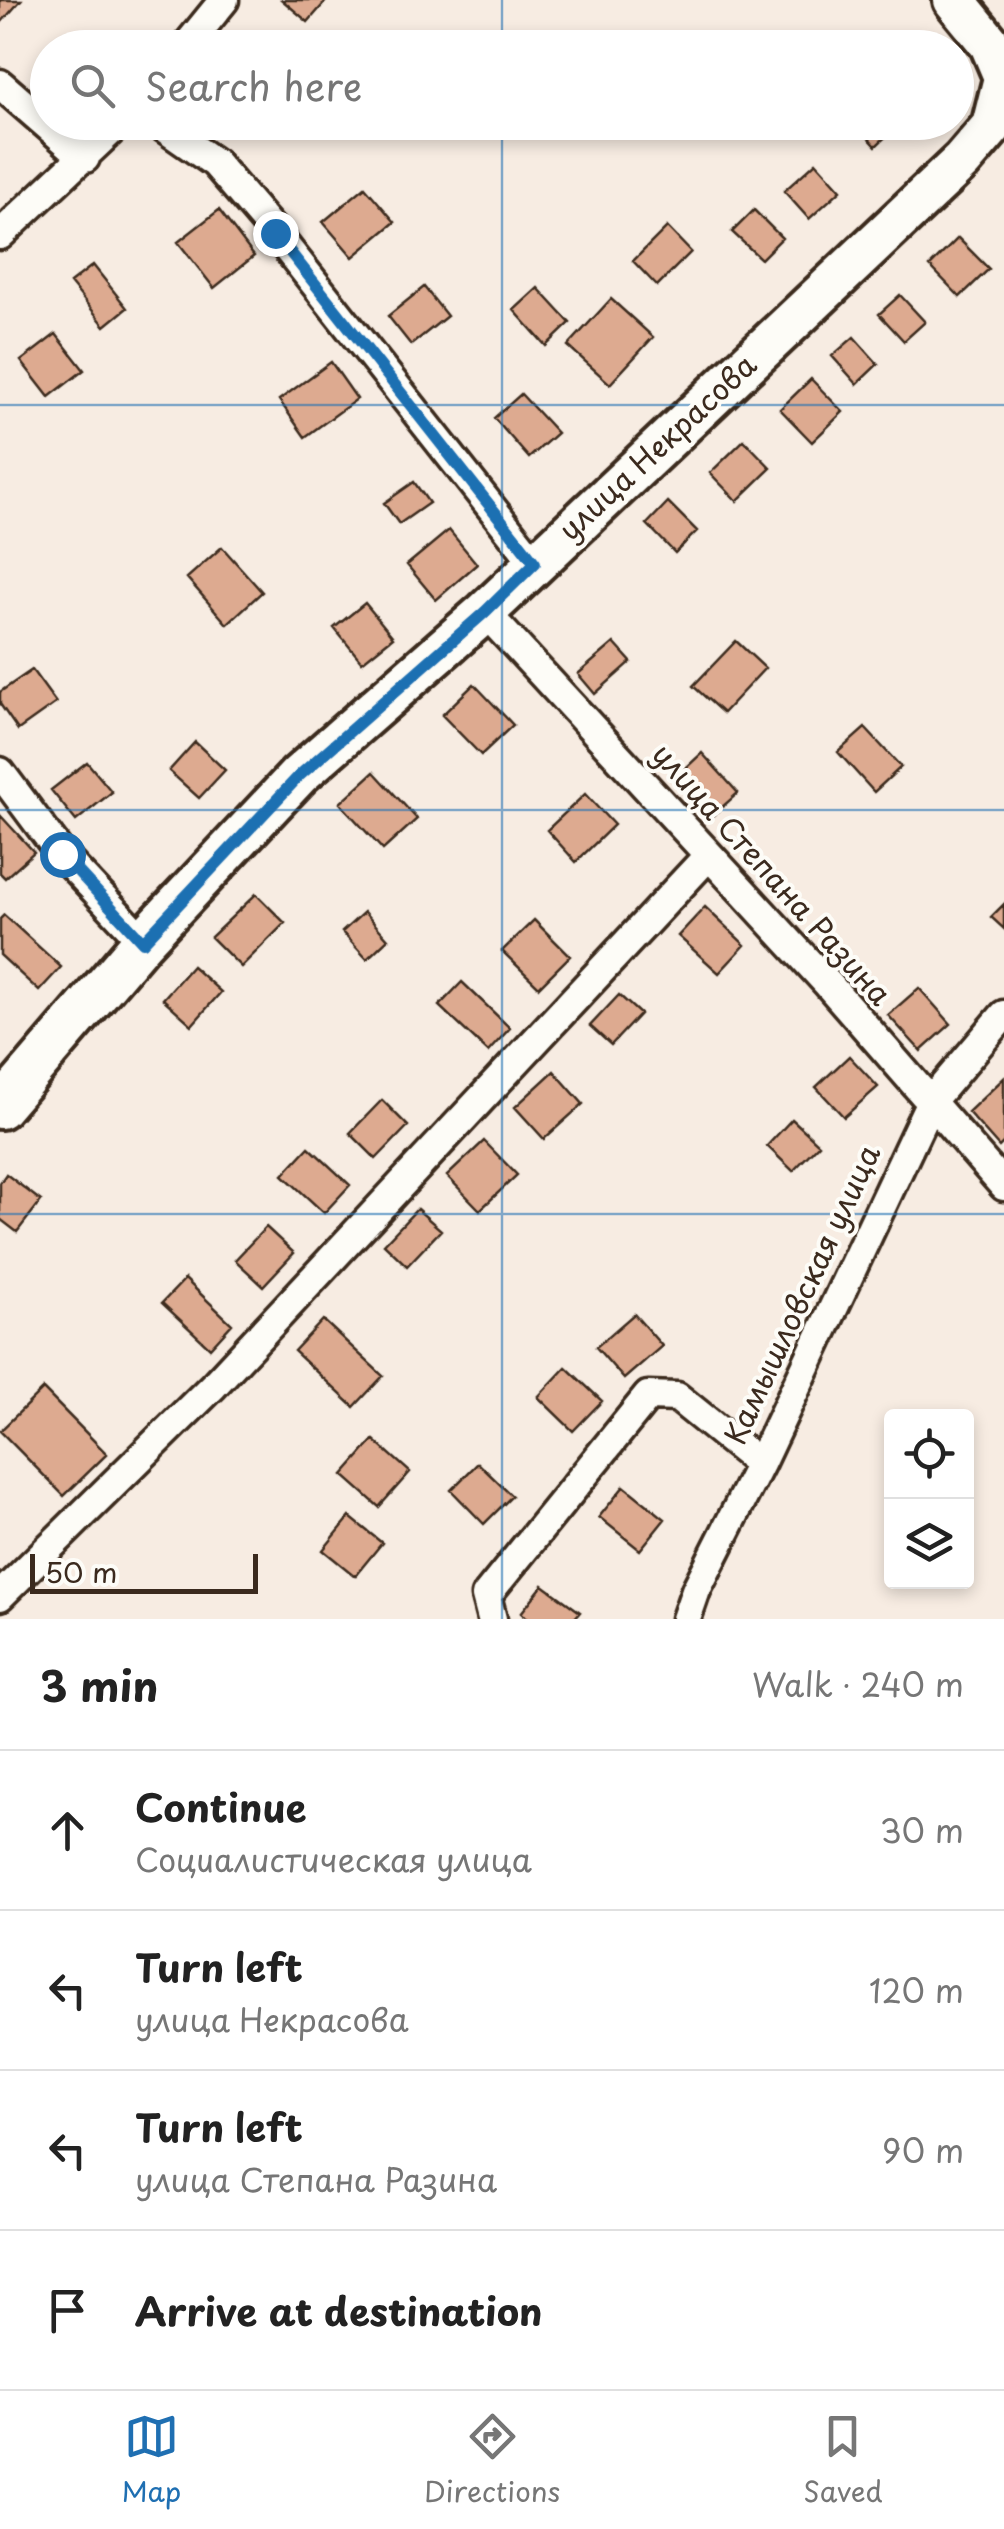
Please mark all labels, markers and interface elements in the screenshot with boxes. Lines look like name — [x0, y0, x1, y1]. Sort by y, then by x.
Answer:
search box — [30, 30, 974, 140]
text: Search here — [145, 57, 362, 114]
icon: search — [65, 58, 120, 113]
route end — [253, 211, 299, 257]
street label: улица Некрасова — [547, 342, 766, 550]
street label: улица Степана Разина — [643, 732, 903, 1015]
route start — [40, 832, 86, 878]
street label: Камышловская улица — [711, 1137, 890, 1451]
map controls — [884, 1409, 974, 1589]
button: locate — [884, 1409, 974, 1499]
button: layers — [884, 1499, 974, 1589]
scale bar — [30, 1549, 258, 1594]
text: 50 m — [45, 1550, 118, 1593]
text: 3 min — [40, 1653, 158, 1716]
text: Walk · 240 m — [752, 1660, 964, 1708]
text: Continue — [135, 1778, 306, 1835]
icon: ahead — [40, 1803, 95, 1858]
text: 30 m — [880, 1806, 964, 1854]
text: Социалистическая улица — [135, 1835, 532, 1883]
text: Turn left — [135, 1938, 303, 1995]
icon: left — [40, 1963, 95, 2018]
text: 120 m — [869, 1966, 964, 2014]
text: улица Некрасова — [135, 1995, 409, 2043]
text: Turn left — [135, 2098, 303, 2155]
icon: left — [40, 2123, 95, 2178]
text: 90 m — [882, 2126, 964, 2174]
text: улица Степана Разина — [135, 2155, 497, 2203]
text: Arrive at destination — [135, 2282, 543, 2339]
icon: arrive — [40, 2283, 95, 2338]
tab: Map — [121, 2409, 181, 2512]
tab: Directions — [424, 2409, 560, 2512]
tab: Saved — [803, 2409, 883, 2512]

